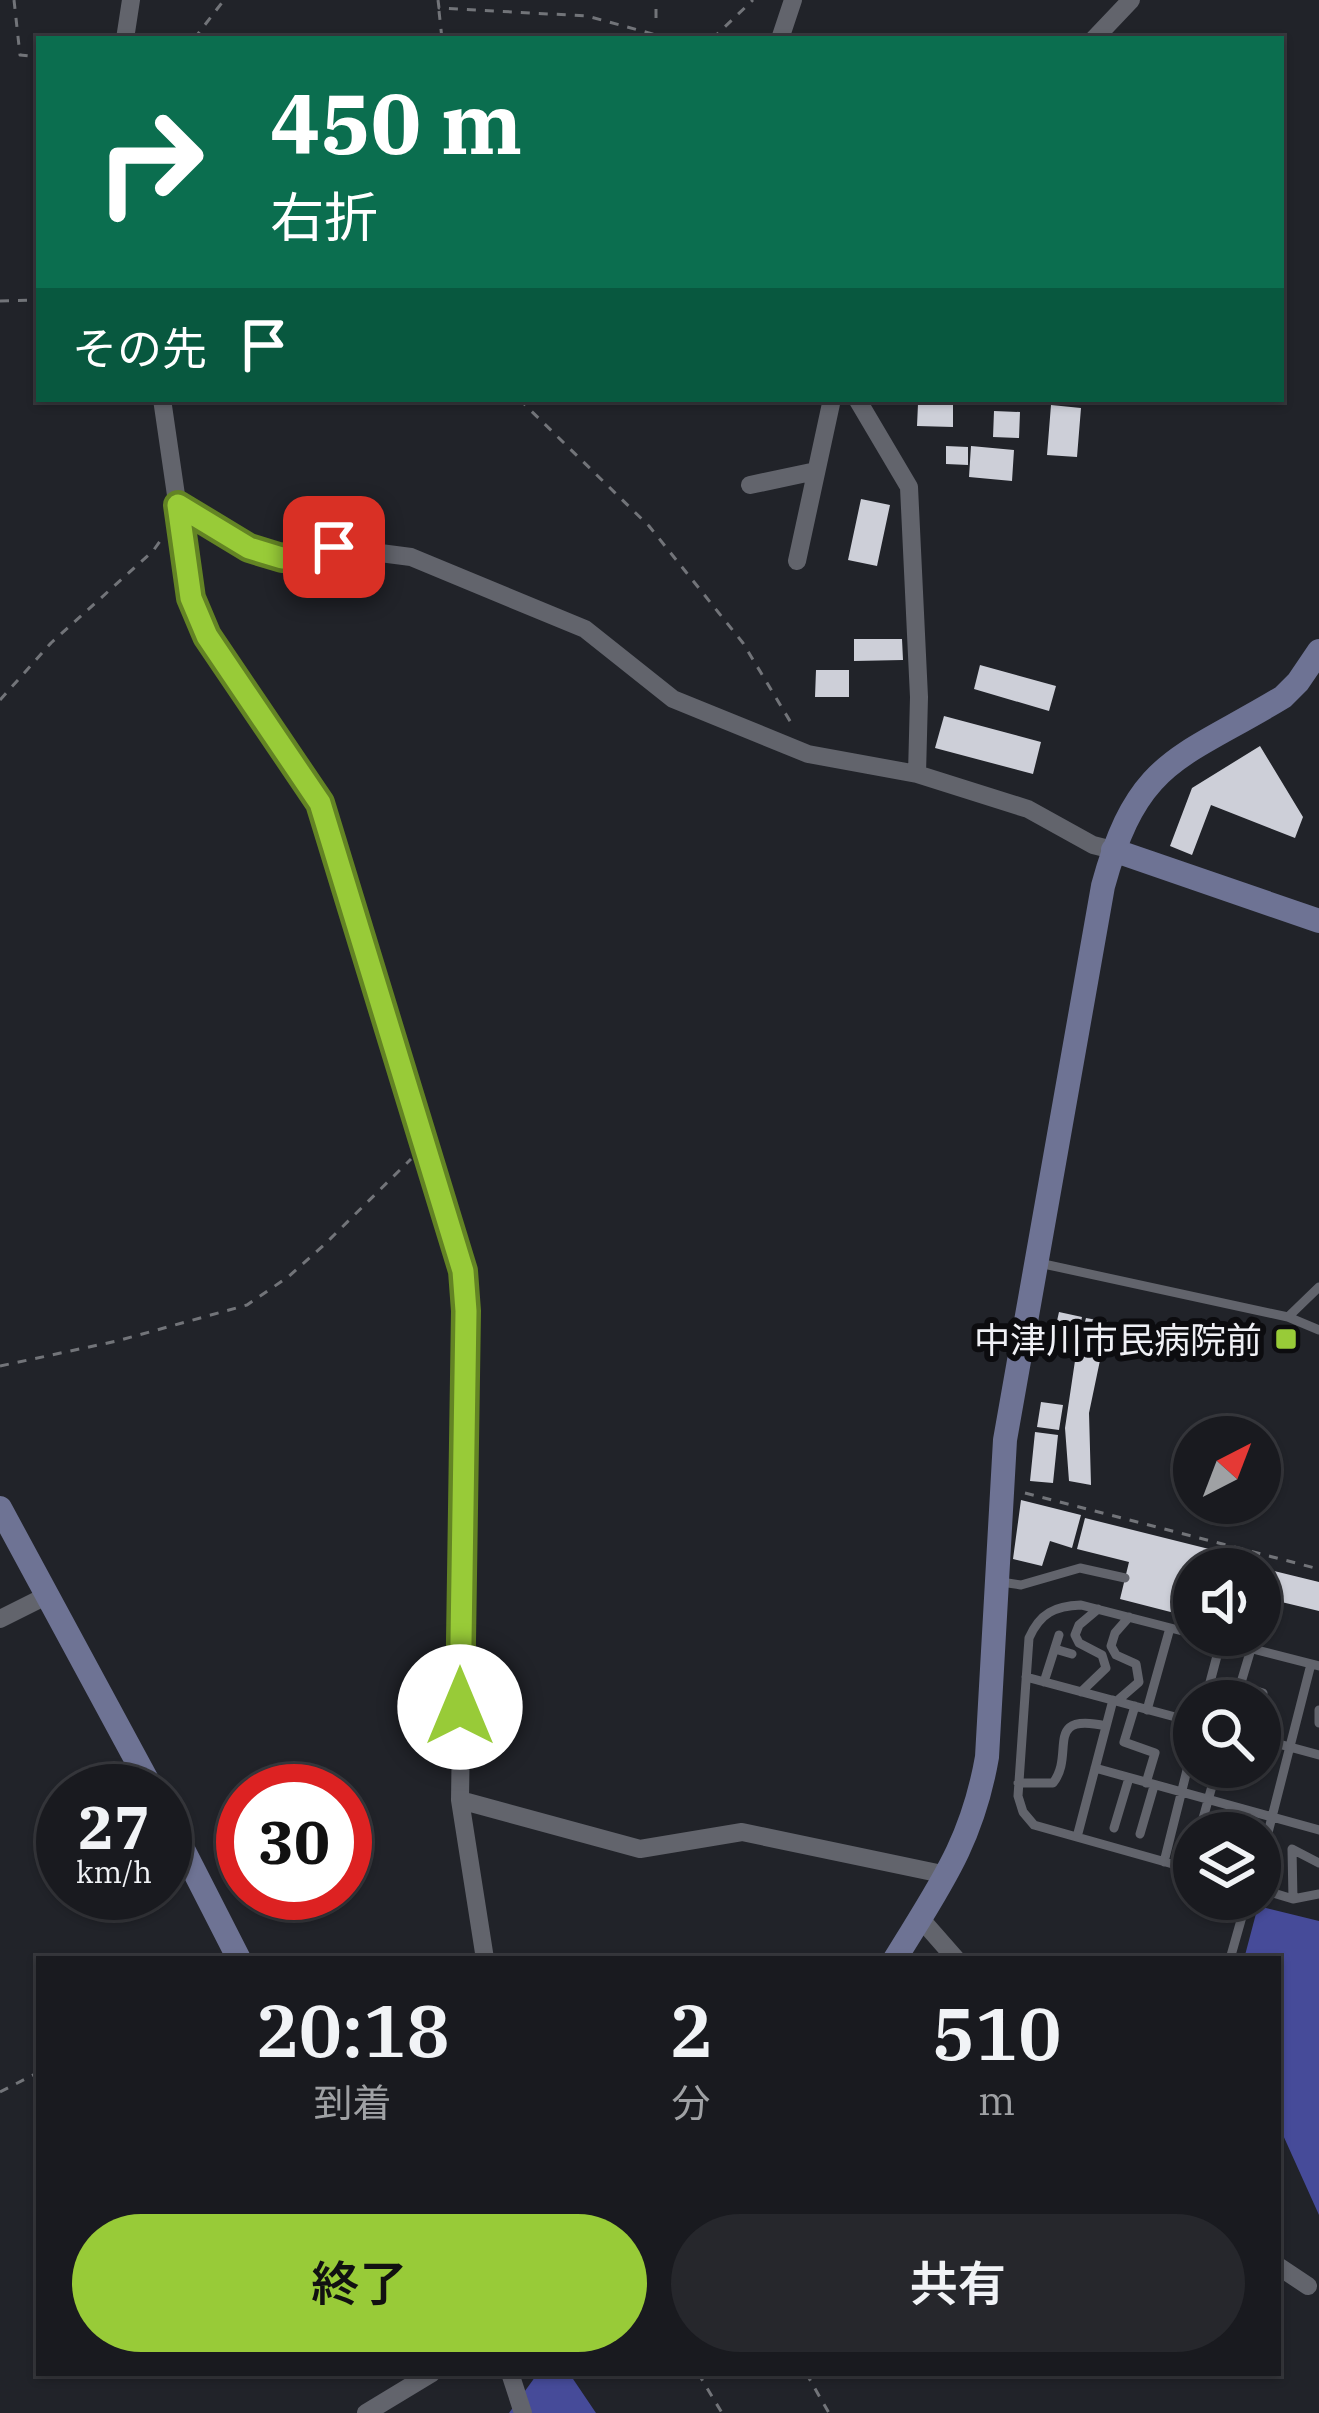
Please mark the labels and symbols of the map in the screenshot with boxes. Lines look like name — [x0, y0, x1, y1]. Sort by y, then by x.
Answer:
pin — [283, 496, 385, 598]
place label: 中津川市民病院前 — [974, 1316, 1262, 1363]
marker: 中津川市民病院前 — [1273, 1326, 1299, 1352]
north arrow — [1173, 1416, 1281, 1524]
position arrow — [397, 1644, 523, 1770]
speed limit sign: 30 — [216, 1764, 372, 1920]

